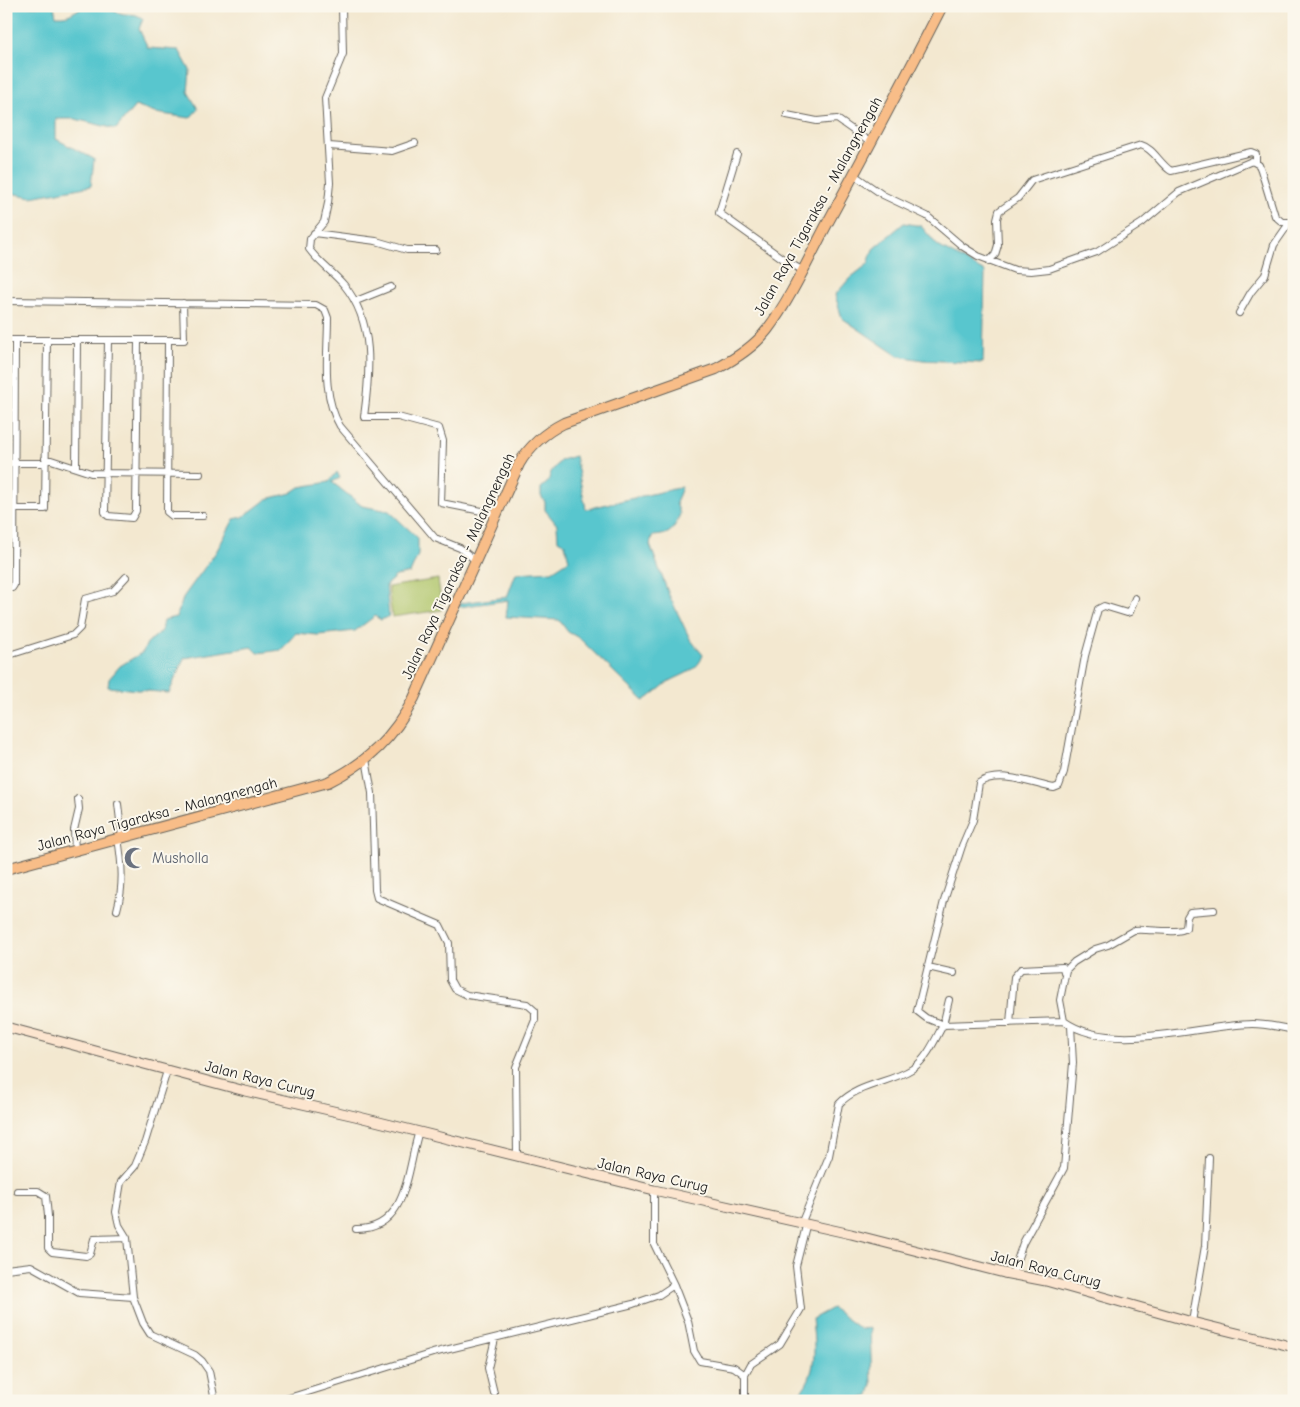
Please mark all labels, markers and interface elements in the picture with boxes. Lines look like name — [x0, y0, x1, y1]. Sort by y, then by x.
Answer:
street label: Jalan Raya Tigaraksa - Malangnengah — [750, 93, 886, 319]
street label: Jalan Raya Tigaraksa - Malangnengah — [398, 450, 518, 682]
street label: Jalan Raya Tigaraksa - Malangnengah — [35, 773, 279, 855]
mosque icon: Musholla — [122, 845, 148, 871]
place label: Musholla — [152, 849, 209, 867]
street label: Jalan Raya Curug — [203, 1057, 317, 1101]
street label: Jalan Raya Curug — [596, 1154, 710, 1196]
street label: Jalan Raya Curug — [989, 1247, 1103, 1291]

